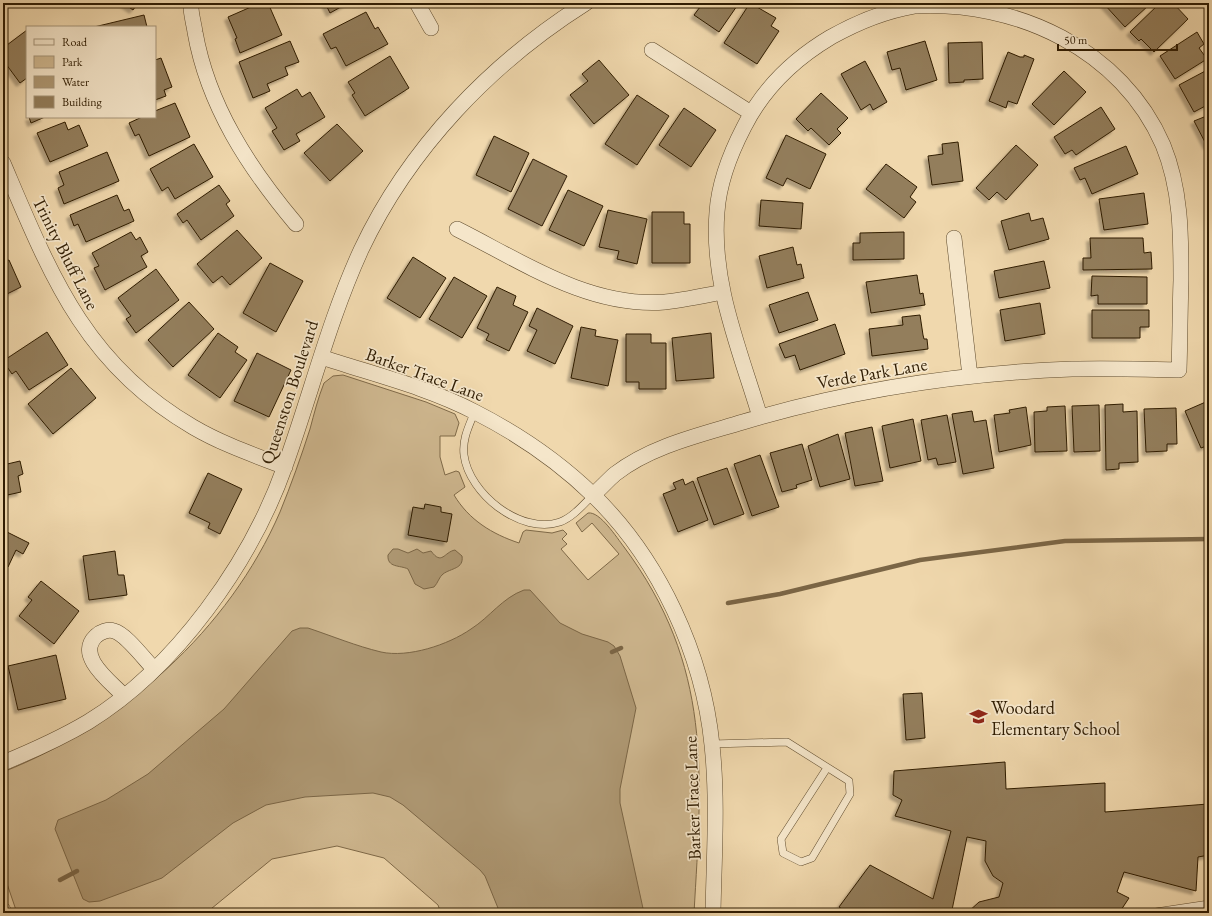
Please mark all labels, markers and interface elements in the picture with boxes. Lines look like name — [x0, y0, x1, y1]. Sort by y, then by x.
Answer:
legend — [26, 26, 156, 118]
scale bar — [1058, 26, 1177, 52]
text: 50 m — [1064, 32, 1088, 48]
text: Road — [62, 34, 88, 50]
text: Park — [62, 54, 83, 70]
text: Water — [62, 74, 89, 90]
text: Building — [62, 94, 103, 110]
street label: Trinity Bluff Lane — [28, 192, 104, 314]
street label: Queenston Boulevard — [255, 316, 323, 467]
street label: Barker Trace Lane — [363, 342, 487, 406]
street label: Verde Park Lane — [815, 352, 929, 394]
place label: Woodard Elementary School — [991, 696, 1120, 740]
school or university icon: Woodard Elementary School — [968, 707, 988, 727]
street label: Barker Trace Lane — [678, 736, 706, 860]

